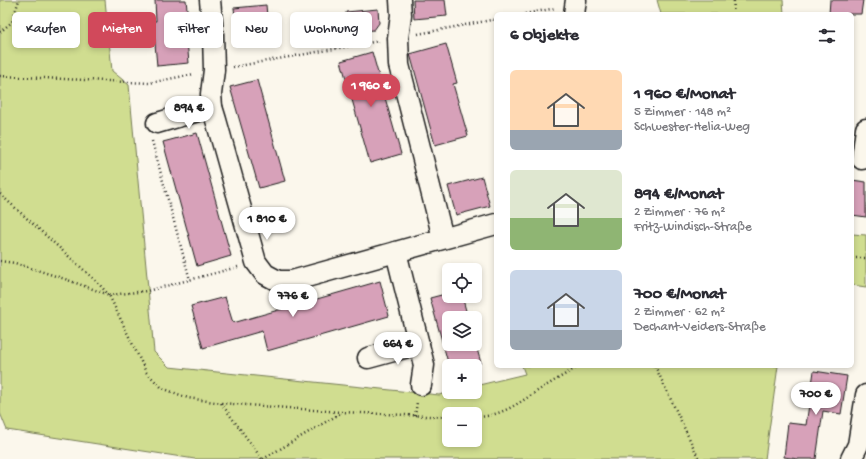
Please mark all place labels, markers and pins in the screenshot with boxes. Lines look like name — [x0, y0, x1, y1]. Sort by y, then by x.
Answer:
pin: 1 960 € — [334, 74, 408, 108]
pin: 894 € — [161, 96, 217, 130]
pin: 1 810 € — [230, 207, 304, 241]
pin: 776 € — [265, 284, 321, 318]
pin: 664 € — [370, 332, 426, 366]
pin: 700 € — [788, 382, 844, 416]

